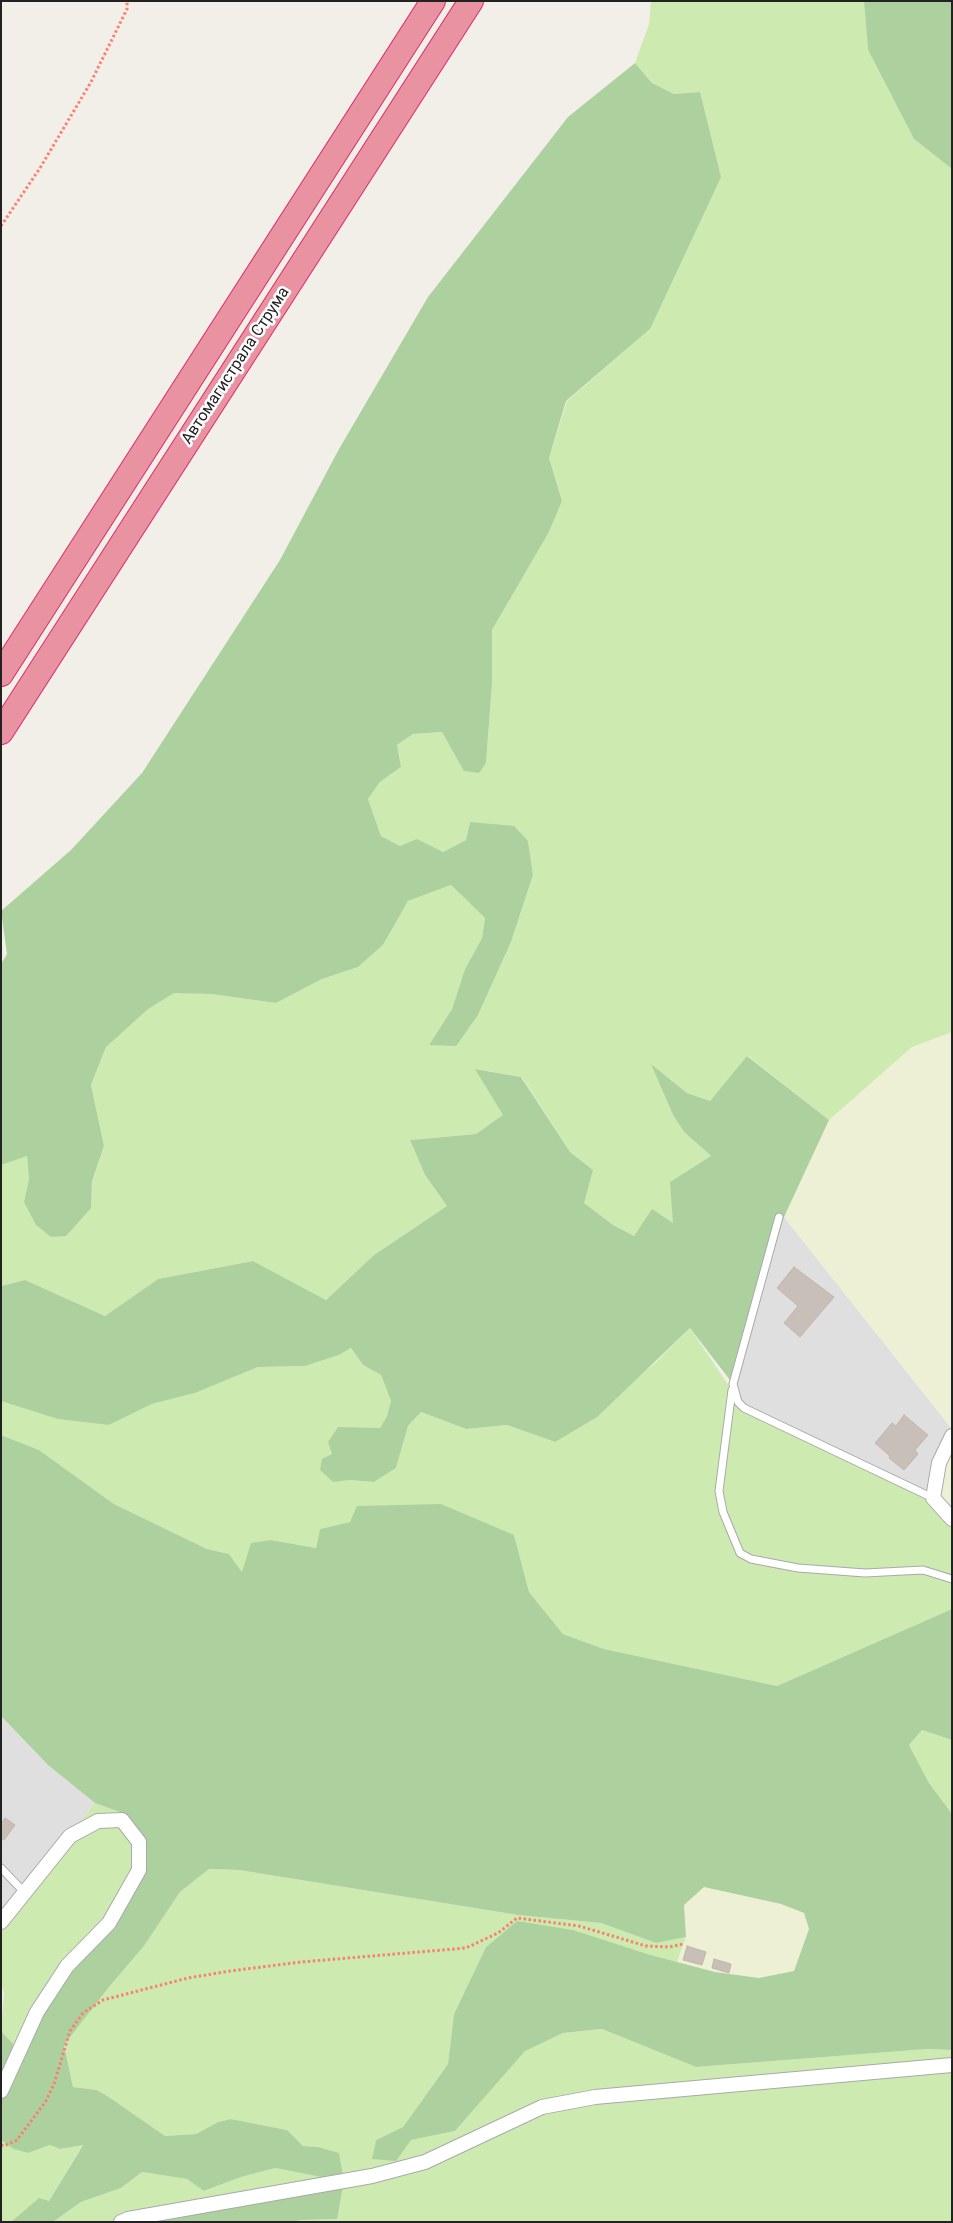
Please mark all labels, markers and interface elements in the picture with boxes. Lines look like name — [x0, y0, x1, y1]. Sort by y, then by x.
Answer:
street label: Автомагистрала Струма — [178, 284, 294, 448]

